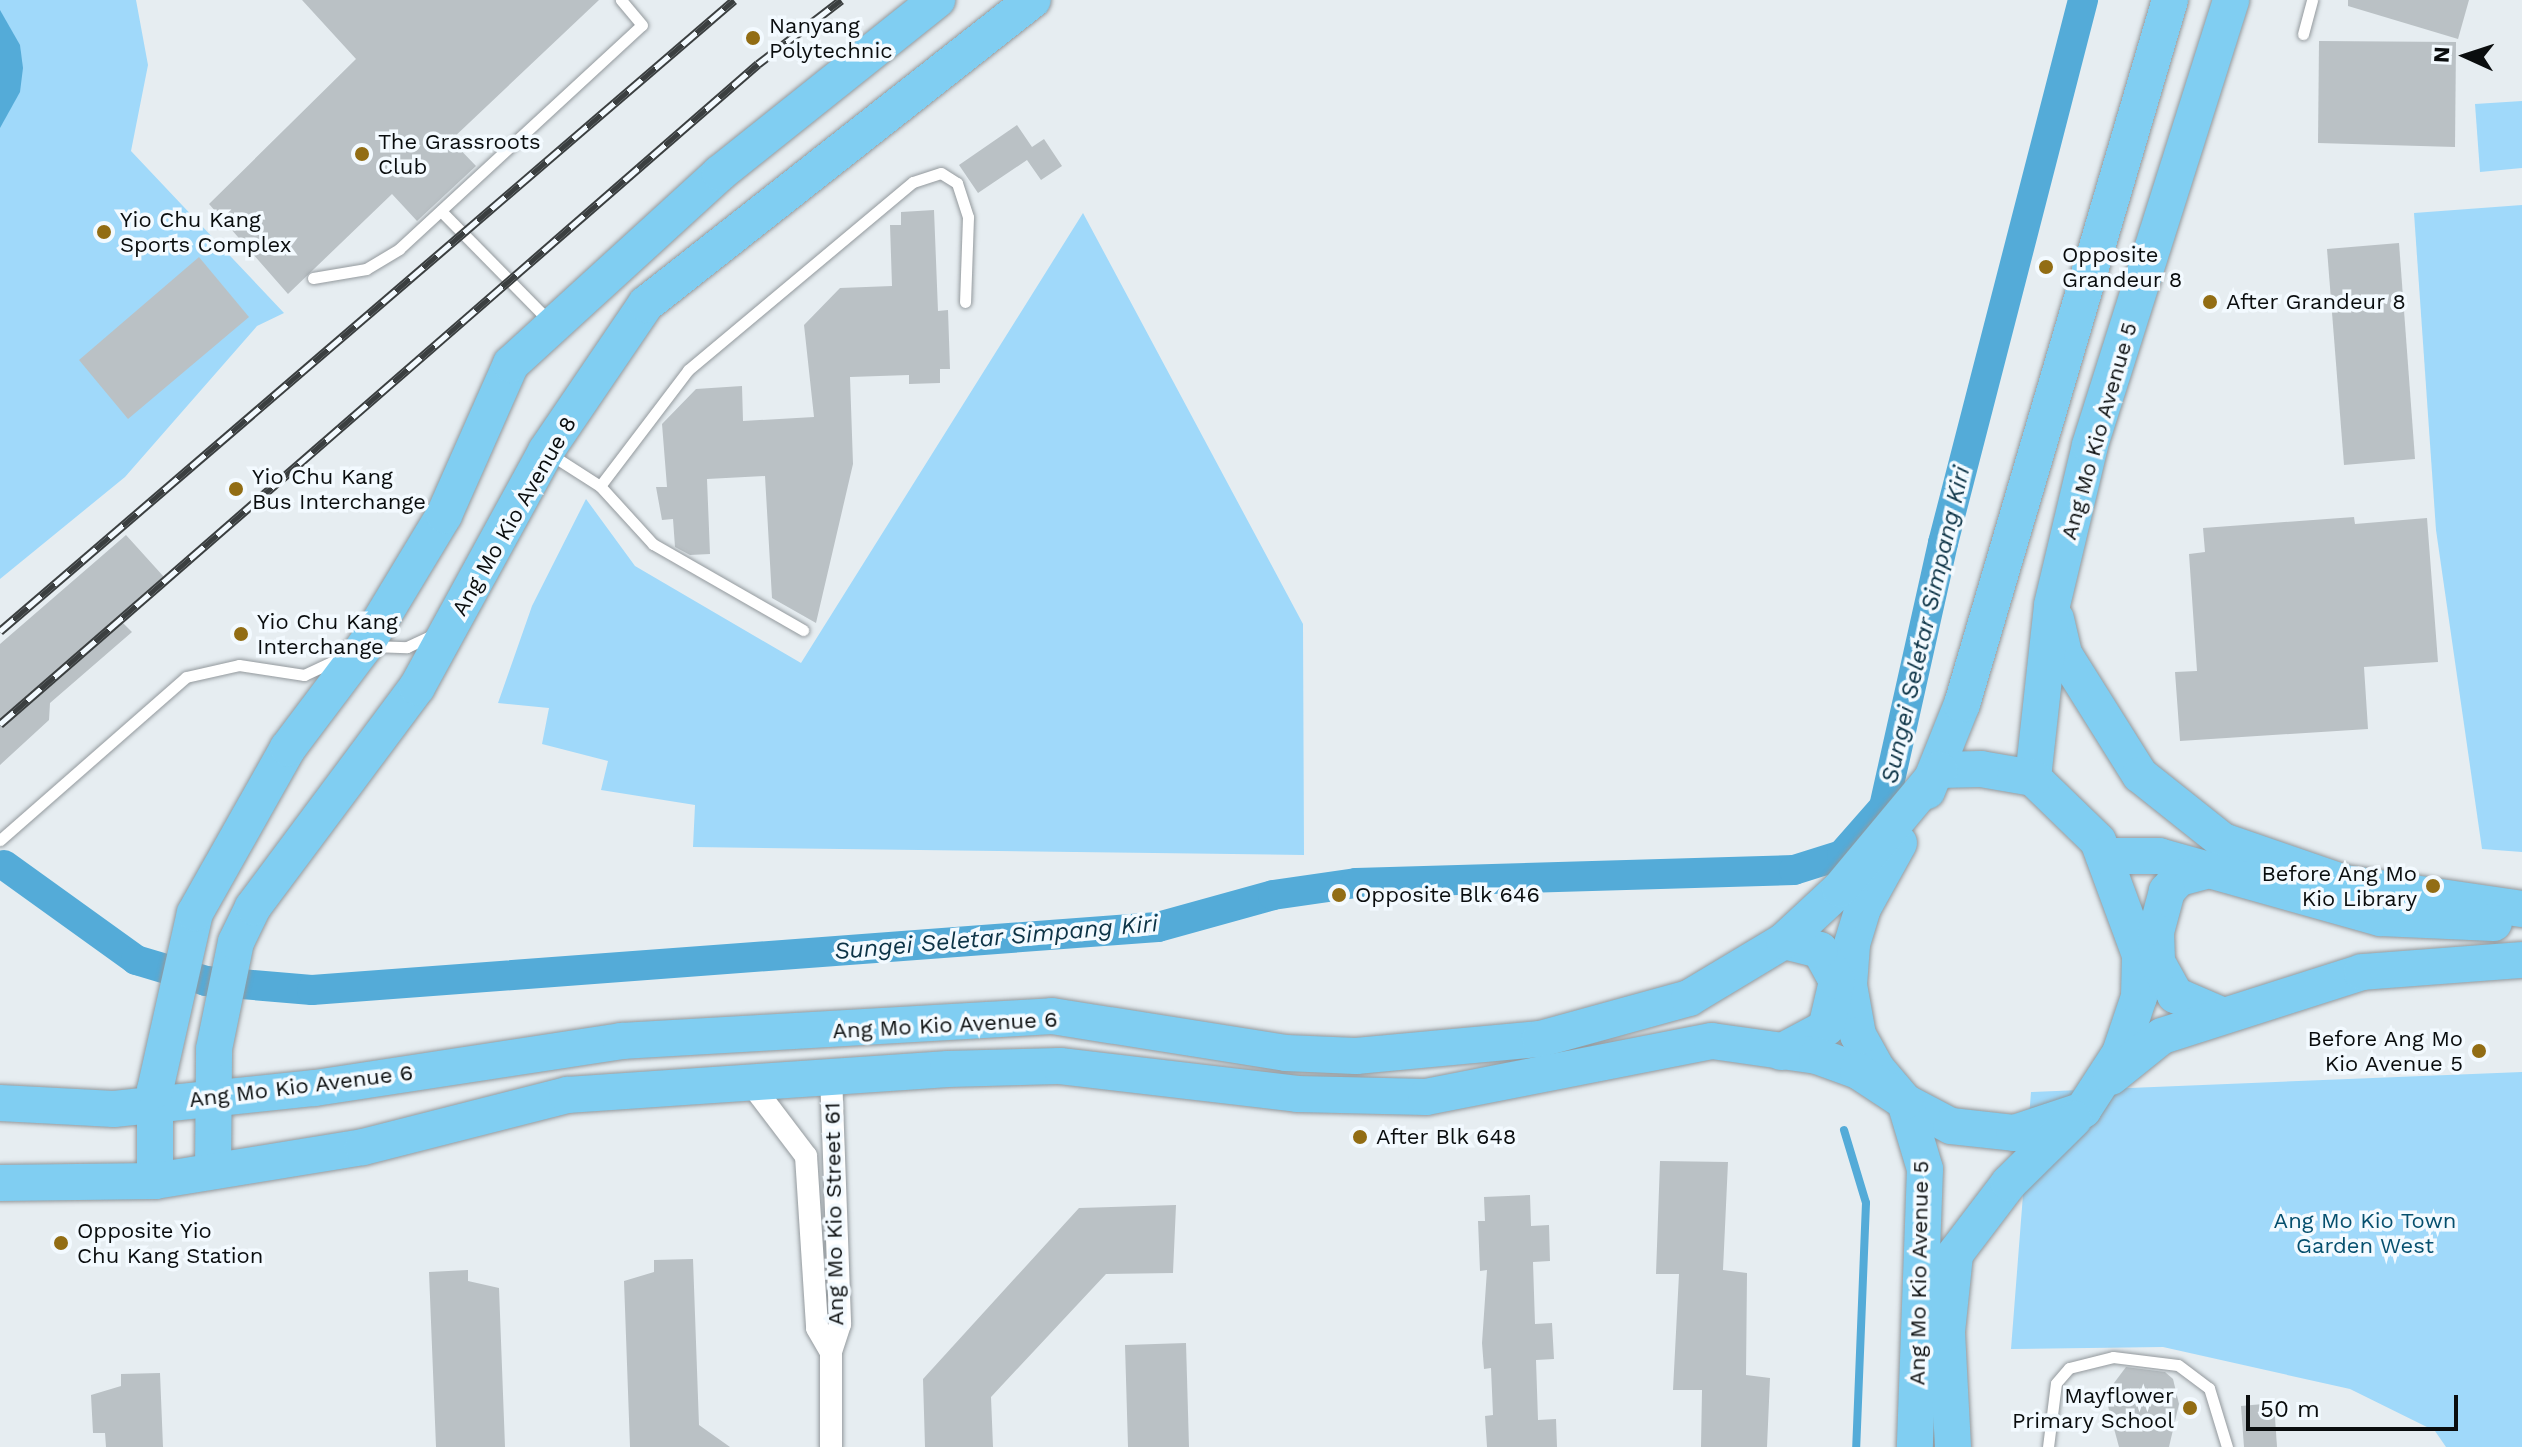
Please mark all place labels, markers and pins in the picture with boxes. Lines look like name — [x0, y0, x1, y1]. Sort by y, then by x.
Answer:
place label: Nanyang Polytechnic — [769, 12, 893, 64]
marker: Nanyang Polytechnic — [744, 29, 762, 47]
place label: The Grassroots Club — [378, 128, 541, 180]
marker: The Grassroots Club — [353, 145, 371, 163]
place label: Yio Chu Kang Sports Complex — [120, 206, 291, 258]
marker: Yio Chu Kang Sports Complex — [95, 223, 113, 241]
place label: Opposite Grandeur 8 — [2062, 241, 2183, 292]
marker: Opposite Grandeur 8 — [2037, 258, 2055, 276]
place label: After Grandeur 8 — [2226, 289, 2407, 315]
marker: After Grandeur 8 — [2201, 293, 2219, 311]
place label: Yio Chu Kang Bus Interchange — [252, 463, 426, 514]
marker: Yio Chu Kang Bus Interchange — [227, 480, 245, 498]
place label: Yio Chu Kang Interchange — [257, 608, 398, 660]
marker: Yio Chu Kang Interchange — [232, 625, 250, 643]
place label: Before Ang Mo Kio Library — [2261, 860, 2417, 912]
marker: Before Ang Mo Kio Library — [2424, 877, 2442, 895]
place label: Opposite Blk 646 — [1355, 882, 1540, 908]
marker: Opposite Blk 646 — [1330, 886, 1348, 904]
place label: Before Ang Mo Kio Avenue 5 — [2307, 1025, 2463, 1076]
marker: Before Ang Mo Kio Avenue 5 — [2470, 1042, 2488, 1060]
place label: After Blk 648 — [1376, 1124, 1517, 1150]
marker: After Blk 648 — [1351, 1128, 1369, 1146]
place label: Opposite Yio Chu Kang Station — [77, 1217, 263, 1268]
marker: Opposite Yio Chu Kang Station — [52, 1234, 70, 1252]
place label: Mayflower Primary School — [2011, 1382, 2174, 1434]
marker: Mayflower Primary School — [2181, 1399, 2199, 1417]

